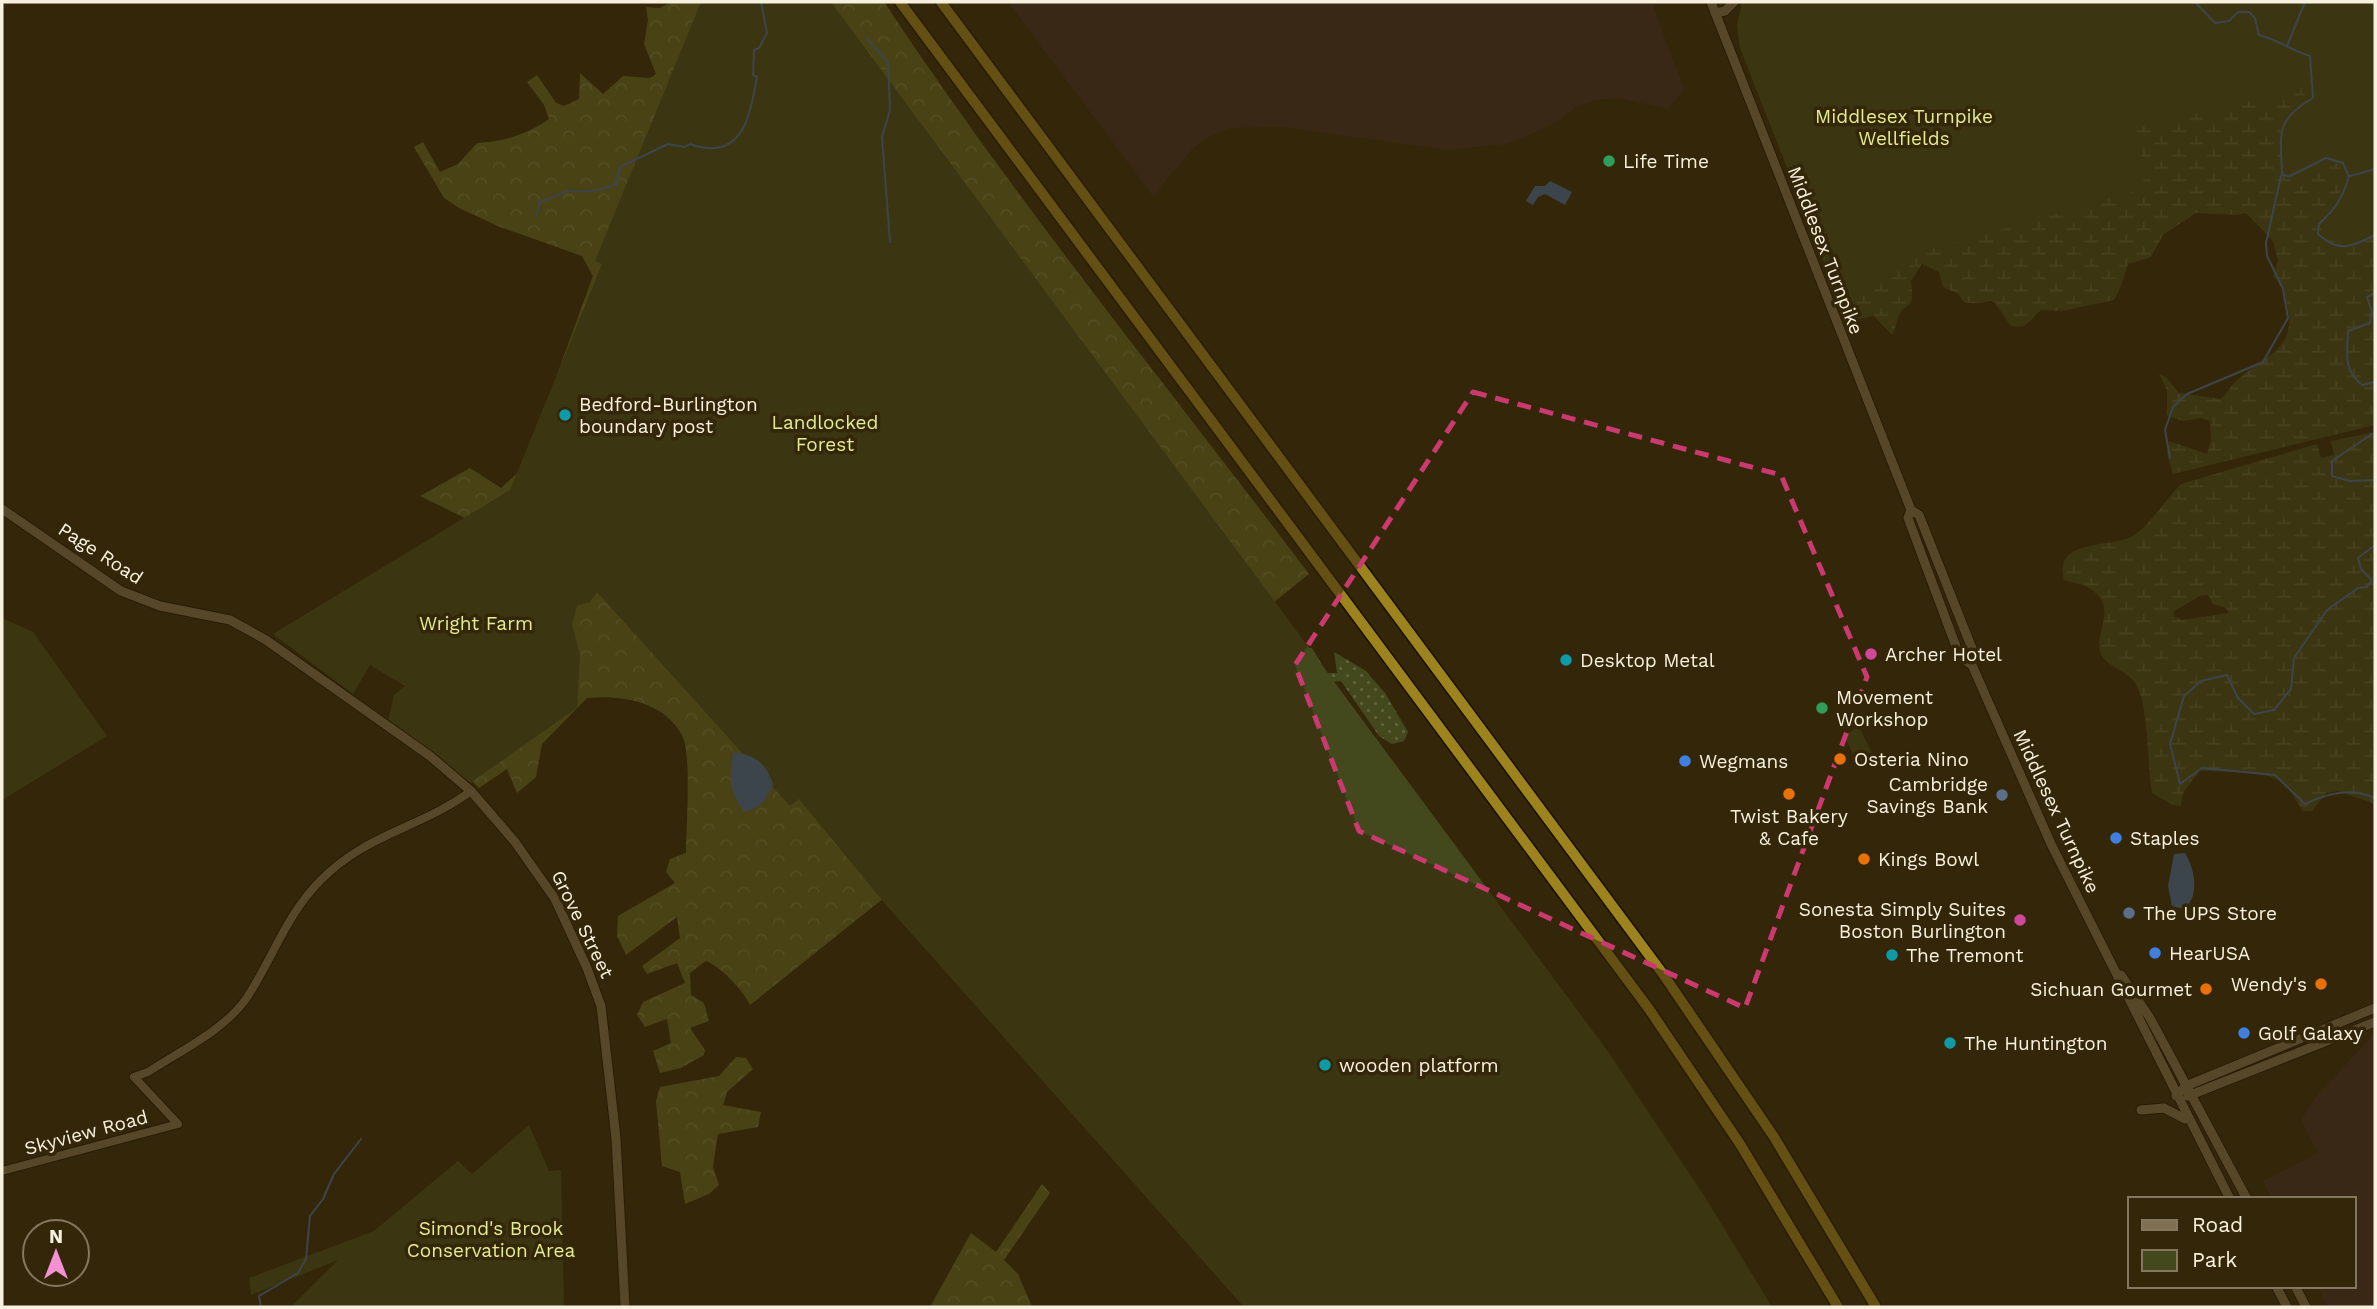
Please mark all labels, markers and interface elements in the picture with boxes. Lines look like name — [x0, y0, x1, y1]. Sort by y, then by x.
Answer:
park label: Middlesex Turnpike Wellfields — [1815, 105, 1993, 150]
place label: Life Time — [1623, 150, 1709, 173]
marker: Life Time — [1601, 153, 1617, 169]
street label: Middlesex Turnpike — [1783, 163, 1868, 337]
place label: Bedford-Burlington boundary post — [579, 393, 758, 438]
marker: Bedford-Burlington boundary post — [557, 407, 573, 423]
park label: Landlocked Forest — [772, 411, 878, 456]
street label: Page Road — [54, 518, 147, 589]
park label: Wright Farm — [419, 612, 533, 635]
place label: Archer Hotel — [1885, 643, 2002, 666]
marker: Archer Hotel — [1863, 646, 1879, 662]
place label: Desktop Metal — [1580, 649, 1715, 672]
marker: Desktop Metal — [1558, 652, 1574, 668]
place label: Movement Workshop — [1836, 686, 1933, 731]
marker: Movement Workshop — [1814, 700, 1830, 716]
street label: Middlesex Turnpike — [2008, 726, 2105, 897]
place label: Osteria Nino — [1854, 748, 1969, 771]
place label: Wegmans — [1699, 750, 1788, 773]
marker: Osteria Nino — [1832, 751, 1848, 767]
marker: Wegmans — [1677, 753, 1693, 769]
place label: Cambridge Savings Bank — [1867, 773, 1988, 818]
marker: Twist Bakery & Cafe — [1781, 786, 1797, 802]
marker: Cambridge Savings Bank — [1994, 787, 2010, 803]
place label: Twist Bakery & Cafe — [1730, 805, 1848, 850]
place label: Staples — [2130, 827, 2200, 850]
marker: Staples — [2108, 830, 2124, 846]
place label: Kings Bowl — [1878, 848, 1979, 871]
marker: Kings Bowl — [1856, 851, 1872, 867]
street label: Grove Street — [547, 867, 619, 982]
place label: Sonesta Simply Suites Boston Burlington — [1799, 898, 2006, 943]
place label: The UPS Store — [2143, 902, 2277, 925]
marker: The UPS Store — [2121, 905, 2137, 921]
marker: Sonesta Simply Suites Boston Burlington — [2012, 912, 2028, 928]
place label: HearUSA — [2169, 942, 2251, 965]
place label: The Tremont — [1906, 944, 2023, 967]
marker: HearUSA — [2147, 945, 2163, 961]
marker: The Tremont — [1884, 947, 1900, 963]
place label: Wendy's — [2231, 973, 2307, 996]
marker: Wendy's — [2313, 976, 2329, 992]
place label: Sichuan Gourmet — [2030, 978, 2192, 1001]
marker: Sichuan Gourmet — [2198, 981, 2214, 997]
place label: Golf Galaxy — [2258, 1022, 2363, 1045]
marker: Golf Galaxy — [2236, 1025, 2252, 1041]
place label: The Huntington — [1964, 1032, 2107, 1055]
marker: The Huntington — [1942, 1035, 1958, 1051]
place label: wooden platform — [1339, 1054, 1499, 1077]
marker: wooden platform — [1317, 1057, 1333, 1073]
street label: Skyview Road — [22, 1105, 150, 1160]
legend — [2128, 1197, 2356, 1288]
text: Road — [2192, 1212, 2243, 1237]
park label: Simond's Brook Conservation Area — [407, 1217, 576, 1262]
north arrow — [21, 1218, 91, 1288]
text: N — [49, 1225, 63, 1248]
text: Park — [2192, 1247, 2237, 1272]

